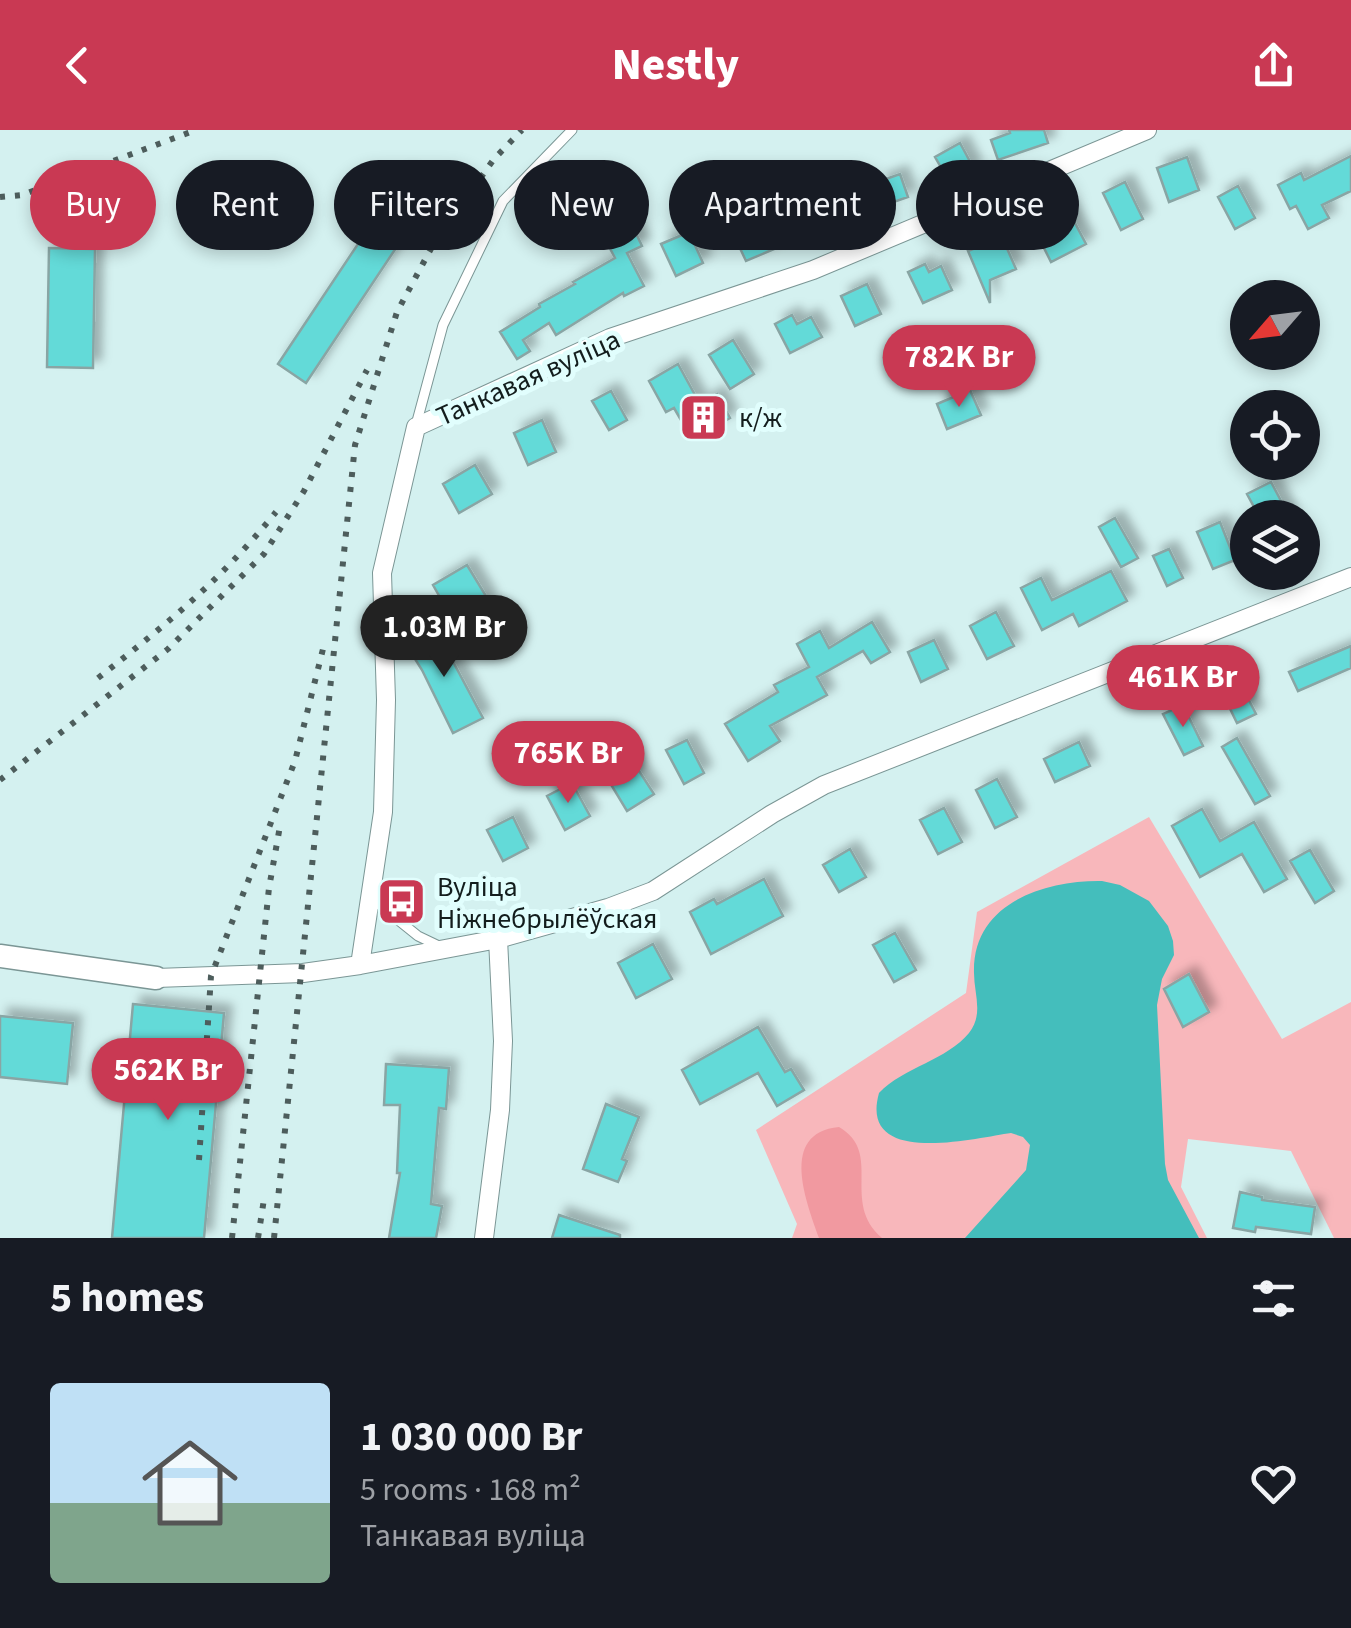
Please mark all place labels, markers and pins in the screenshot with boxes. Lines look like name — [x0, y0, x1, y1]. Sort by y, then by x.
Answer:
pin: 782K Br — [867, 325, 1051, 410]
building icon: к/ж — [678, 391, 730, 443]
place label: к/ж — [739, 398, 782, 438]
pin: 1.03M Br — [341, 595, 547, 680]
pin: 461K Br — [1091, 645, 1275, 730]
pin: 765K Br — [476, 721, 660, 806]
place label: Вуліца Ніжнебрылёўская — [437, 867, 657, 939]
bus stop icon: Вуліца Ніжнебрылёўская — [376, 876, 428, 928]
pin: 562K Br — [76, 1038, 260, 1123]

